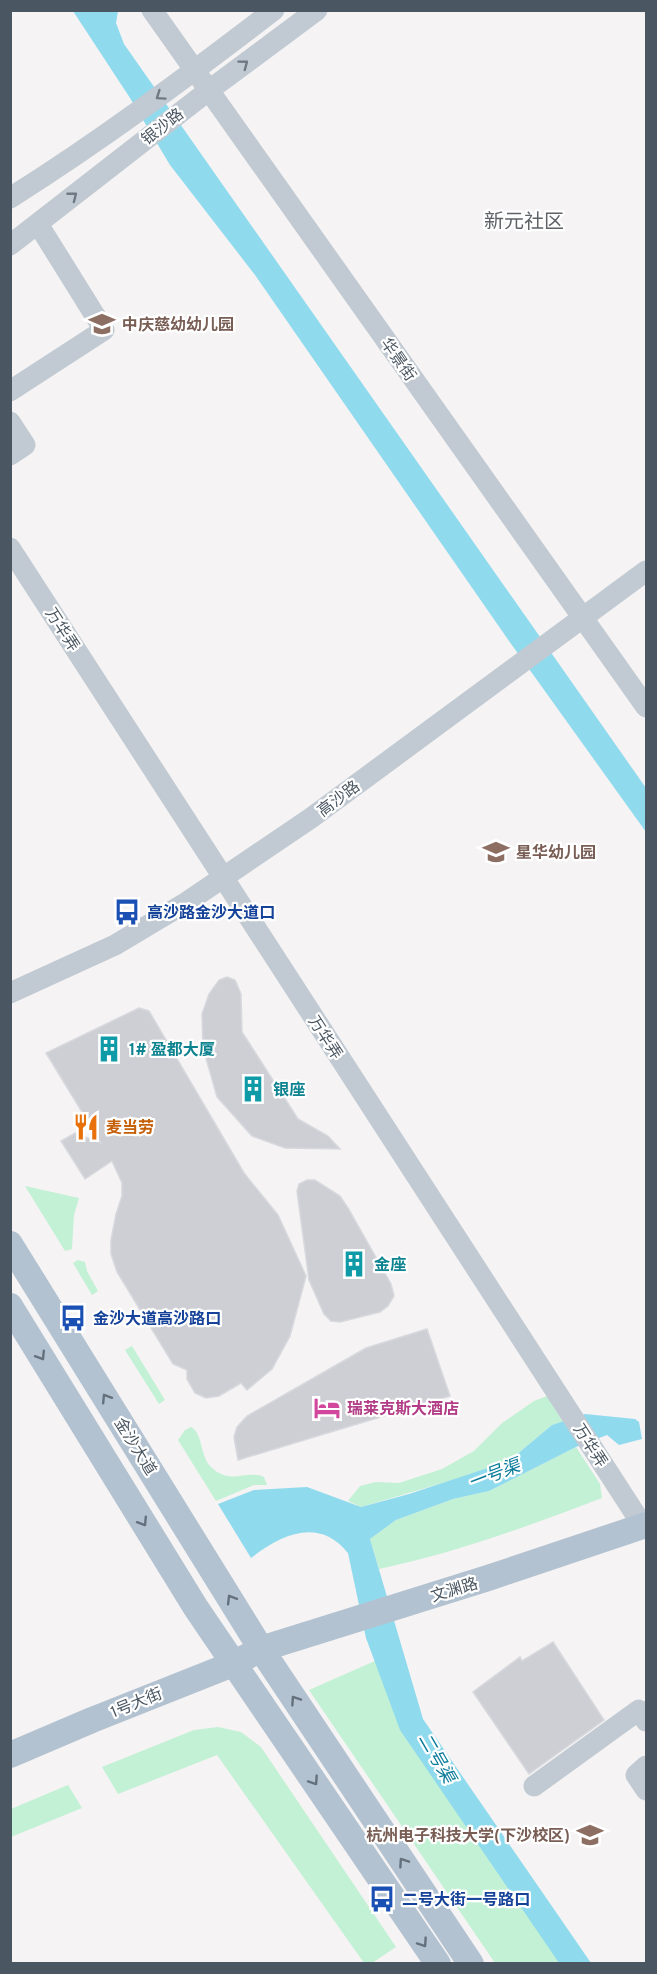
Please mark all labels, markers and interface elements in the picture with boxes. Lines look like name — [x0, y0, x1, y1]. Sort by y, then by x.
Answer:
one-way arrow — [237, 60, 248, 71]
one-way arrow — [155, 89, 166, 100]
street label: 银沙路 — [138, 105, 188, 150]
one-way arrow — [66, 193, 77, 204]
district label: 新元社区 — [484, 210, 564, 236]
school or university icon: 中庆慈幼幼儿园 — [87, 309, 117, 339]
place label: 中庆慈幼幼儿园 — [122, 315, 234, 336]
street label: 华景街 — [375, 335, 419, 386]
street label: 万华弄 — [40, 605, 83, 656]
street label: 高沙路 — [314, 777, 364, 822]
school or university icon: 星华幼儿园 — [481, 837, 511, 867]
place label: 星华幼儿园 — [516, 843, 596, 864]
bus stop icon: 高沙路金沙大道口 — [112, 897, 142, 927]
place label: 高沙路金沙大道口 — [147, 903, 275, 924]
street label: 万华弄 — [303, 1013, 346, 1064]
building icon: 1# 盈都大厦 — [94, 1034, 124, 1064]
place label: 1# 盈都大厦 — [129, 1041, 215, 1061]
building icon: 银座 — [238, 1074, 268, 1104]
place label: 银座 — [273, 1081, 305, 1101]
restaurant icon: 麦当劳 — [71, 1112, 101, 1142]
place label: 麦当劳 — [106, 1119, 154, 1139]
building icon: 金座 — [339, 1249, 369, 1279]
place label: 金座 — [374, 1256, 406, 1276]
bus stop icon: 金沙大道高沙路口 — [58, 1303, 88, 1333]
place label: 金沙大道高沙路口 — [93, 1309, 221, 1330]
one-way arrow — [34, 1350, 46, 1360]
hotel icon: 瑞莱克斯大酒店 — [312, 1393, 342, 1423]
one-way arrow — [102, 1394, 114, 1404]
place label: 瑞莱克斯大酒店 — [347, 1399, 459, 1420]
street label: 金沙大道 — [109, 1415, 160, 1480]
street label: 万华弄 — [568, 1421, 611, 1472]
water label: 一号渠 — [465, 1454, 527, 1496]
one-way arrow — [136, 1516, 148, 1526]
street label: 文渊路 — [429, 1574, 480, 1607]
one-way arrow — [226, 1595, 238, 1605]
street label: 1号大街 — [108, 1684, 166, 1723]
one-way arrow — [291, 1696, 302, 1707]
water label: 二号渠 — [412, 1730, 461, 1790]
one-way arrow — [307, 1775, 318, 1786]
school or university icon: 杭州电子科技大学(下沙校区) — [575, 1820, 605, 1850]
place label: 杭州电子科技大学(下沙校区) — [366, 1826, 570, 1847]
one-way arrow — [399, 1858, 410, 1869]
bus stop icon: 二号大街一号路口 — [367, 1884, 397, 1914]
place label: 二号大街一号路口 — [402, 1891, 530, 1911]
one-way arrow — [416, 1936, 427, 1947]

